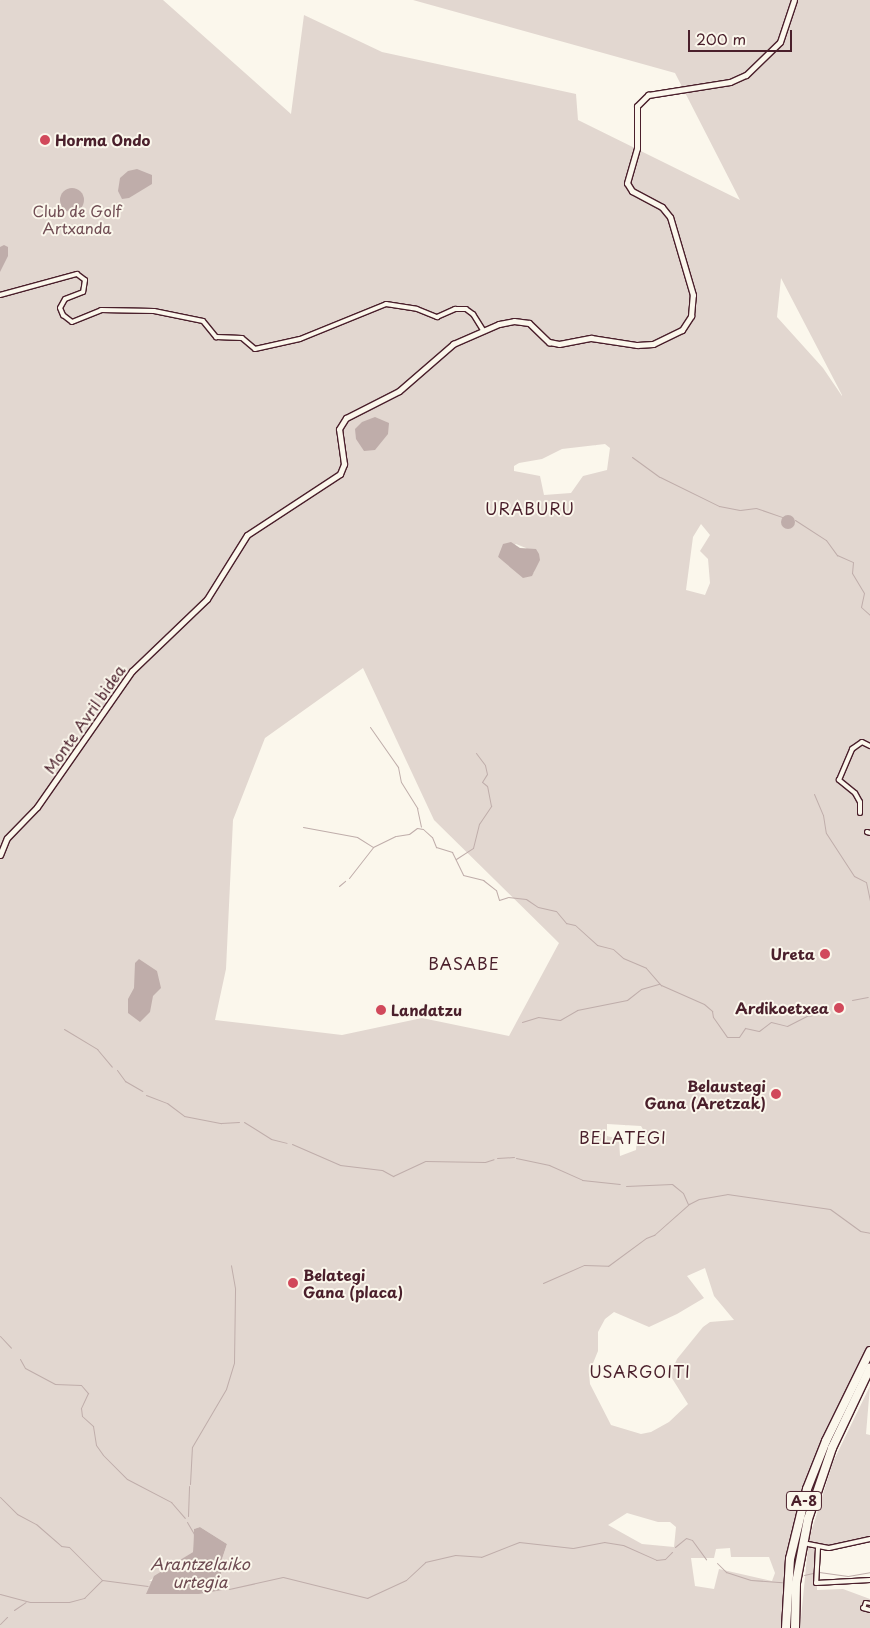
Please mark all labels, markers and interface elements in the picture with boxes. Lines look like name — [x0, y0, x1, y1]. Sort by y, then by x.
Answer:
scale bar — [690, 20, 794, 52]
text: 200 m — [696, 27, 746, 50]
place label: Horma Ondo — [55, 131, 151, 149]
marker: Horma Ondo — [39, 134, 51, 146]
park label: Club de Golf Artxanda — [32, 201, 122, 236]
district label: URABURU — [484, 498, 576, 518]
street label: Monte Avril bidea — [40, 661, 128, 777]
place label: Ureta — [771, 945, 815, 963]
marker: Ureta — [819, 948, 831, 960]
district label: BASABE — [426, 953, 502, 973]
place label: Ardikoetxea — [735, 999, 829, 1017]
place label: Landatzu — [391, 1001, 462, 1019]
marker: Ardikoetxea — [833, 1002, 845, 1014]
marker: Landatzu — [375, 1004, 387, 1016]
place label: Belaustegi Gana (Aretzak) — [644, 1076, 766, 1111]
marker: Belaustegi Gana (Aretzak) — [770, 1088, 782, 1100]
district label: BELATEGI — [578, 1127, 668, 1147]
place label: Belategi Gana (placa) — [303, 1265, 404, 1300]
marker: Belategi Gana (placa) — [287, 1277, 299, 1289]
district label: USARGOITI — [588, 1361, 692, 1381]
road number: A-8 — [785, 1490, 823, 1512]
water label: Arantzelaiko urtegia — [150, 1553, 250, 1591]

